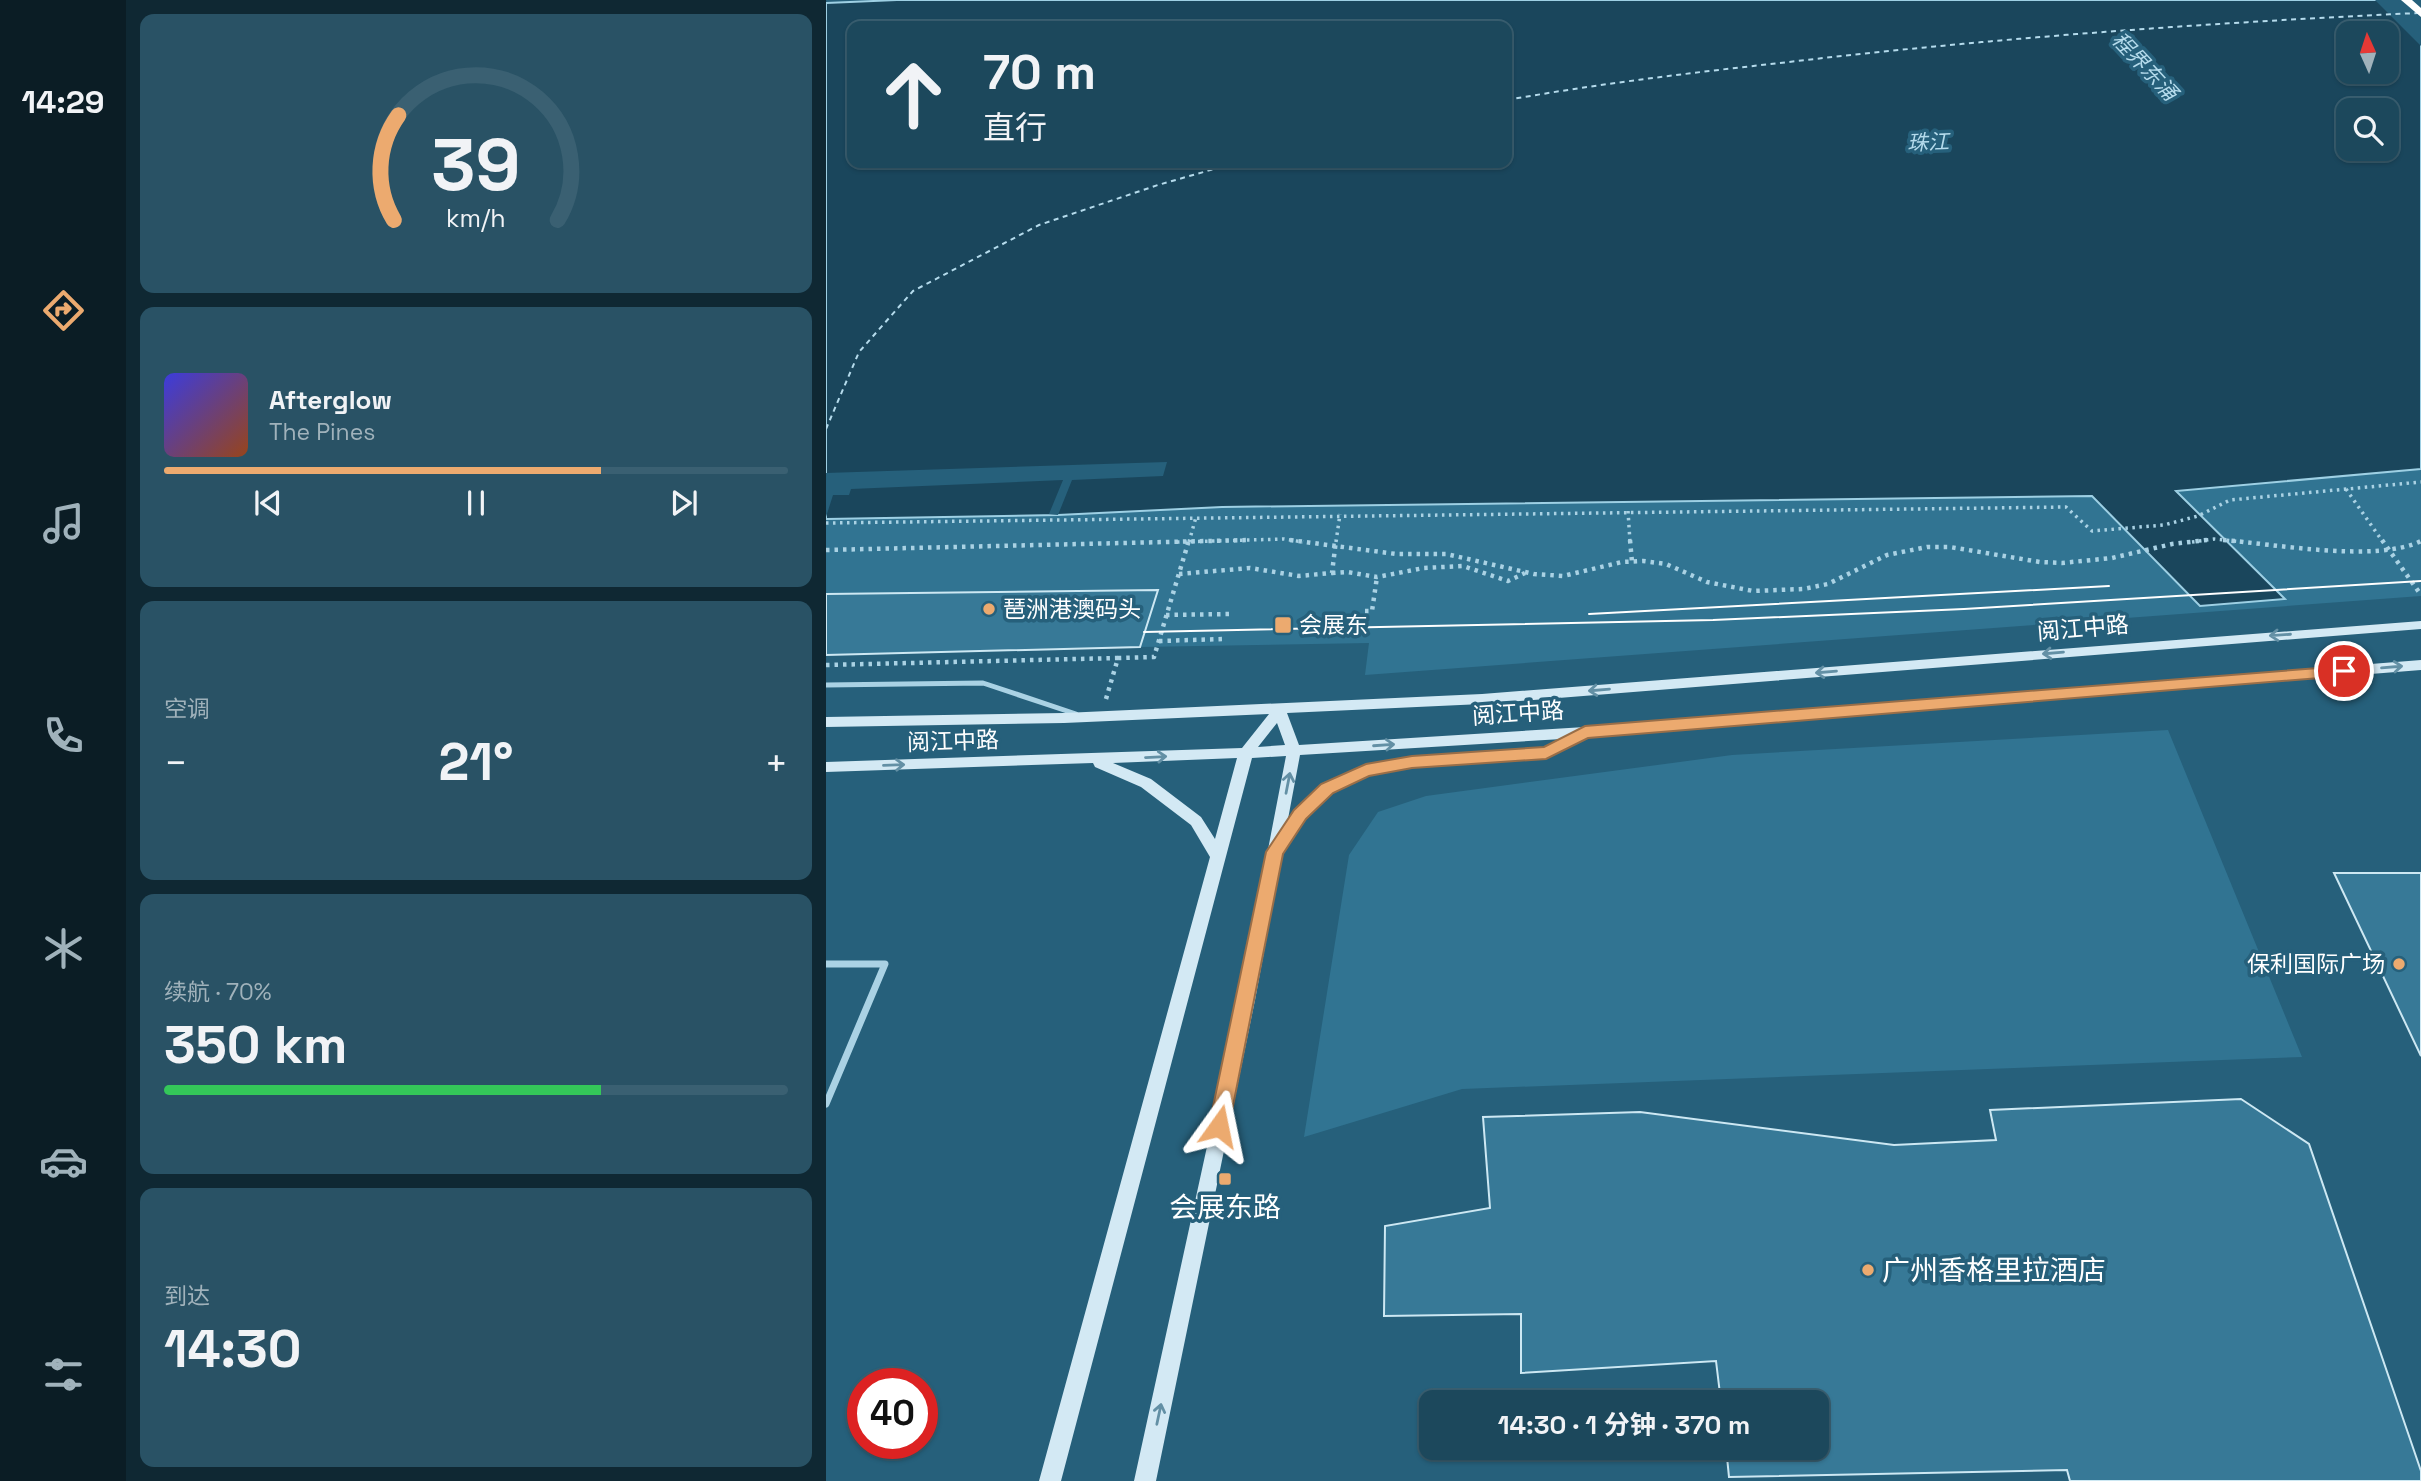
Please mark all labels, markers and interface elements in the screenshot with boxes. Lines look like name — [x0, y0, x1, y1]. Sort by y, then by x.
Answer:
north arrow — [2336, 21, 2399, 84]
map controls — [2336, 21, 2399, 161]
water label: 程界东涌 — [2106, 26, 2185, 107]
text: 70 m — [983, 41, 1096, 103]
icon: ahead — [868, 49, 959, 140]
text: 14:29 — [21, 82, 105, 122]
button: search — [2336, 98, 2399, 161]
text: 直行 — [983, 108, 1047, 148]
text: 39 — [431, 118, 521, 211]
water label: 珠江 — [1907, 128, 1951, 156]
text: km/h — [446, 202, 506, 234]
icon: directions — [39, 286, 88, 335]
text: Afterglow — [269, 383, 392, 417]
text: The Pines — [269, 417, 375, 447]
icon: previous — [249, 484, 287, 522]
icon: pause — [457, 484, 495, 522]
icon: next — [665, 484, 703, 522]
icon: music — [39, 499, 88, 548]
place label: 琶洲港澳码头 — [1003, 594, 1141, 624]
marker: 琶洲港澳码头 — [981, 601, 997, 617]
street label: 阅江中路 — [2036, 609, 2130, 647]
place label: 会展东 — [1299, 610, 1368, 640]
marker: 会展东 — [1273, 615, 1293, 635]
one-way arrow — [2269, 629, 2291, 642]
pin — [2314, 641, 2374, 701]
one-way arrow — [2042, 647, 2065, 660]
icon: arrive — [2325, 652, 2363, 690]
one-way arrow — [2380, 660, 2403, 673]
one-way arrow — [1815, 666, 1838, 679]
one-way arrow — [1589, 684, 1611, 697]
text: 空调 — [164, 694, 210, 724]
street label: 阅江中路 — [1471, 695, 1565, 731]
icon: phone — [39, 711, 88, 760]
street label: 阅江中路 — [907, 724, 999, 758]
text: 21° — [439, 729, 513, 795]
one-way arrow — [1372, 738, 1395, 751]
text: − — [164, 739, 188, 787]
text: + — [764, 739, 788, 787]
one-way arrow — [1145, 750, 1168, 763]
one-way arrow — [882, 758, 905, 772]
one-way arrow — [1281, 772, 1295, 795]
icon: climate — [39, 924, 88, 973]
place label: 保利国际广场 — [2247, 949, 2385, 979]
marker: 保利国际广场 — [2391, 956, 2407, 972]
text: 续航 · 70% — [164, 977, 271, 1007]
text: 350 km — [164, 1012, 347, 1078]
position arrow — [1182, 1089, 1256, 1163]
icon: car — [39, 1137, 88, 1186]
marker: 会展东路 — [1217, 1171, 1233, 1187]
place label: 会展东路 — [1169, 1189, 1281, 1225]
place label: 广州香格里拉酒店 — [1882, 1252, 2106, 1288]
marker: 广州香格里拉酒店 — [1860, 1262, 1876, 1278]
text: 到达 — [164, 1281, 210, 1311]
text: 14:30 — [164, 1316, 301, 1382]
icon: filters — [39, 1350, 88, 1399]
speed limit sign: 40 — [847, 1368, 938, 1459]
one-way arrow — [1152, 1403, 1166, 1426]
text: 14:30 · 1 分钟 · 370 m — [1498, 1408, 1750, 1442]

